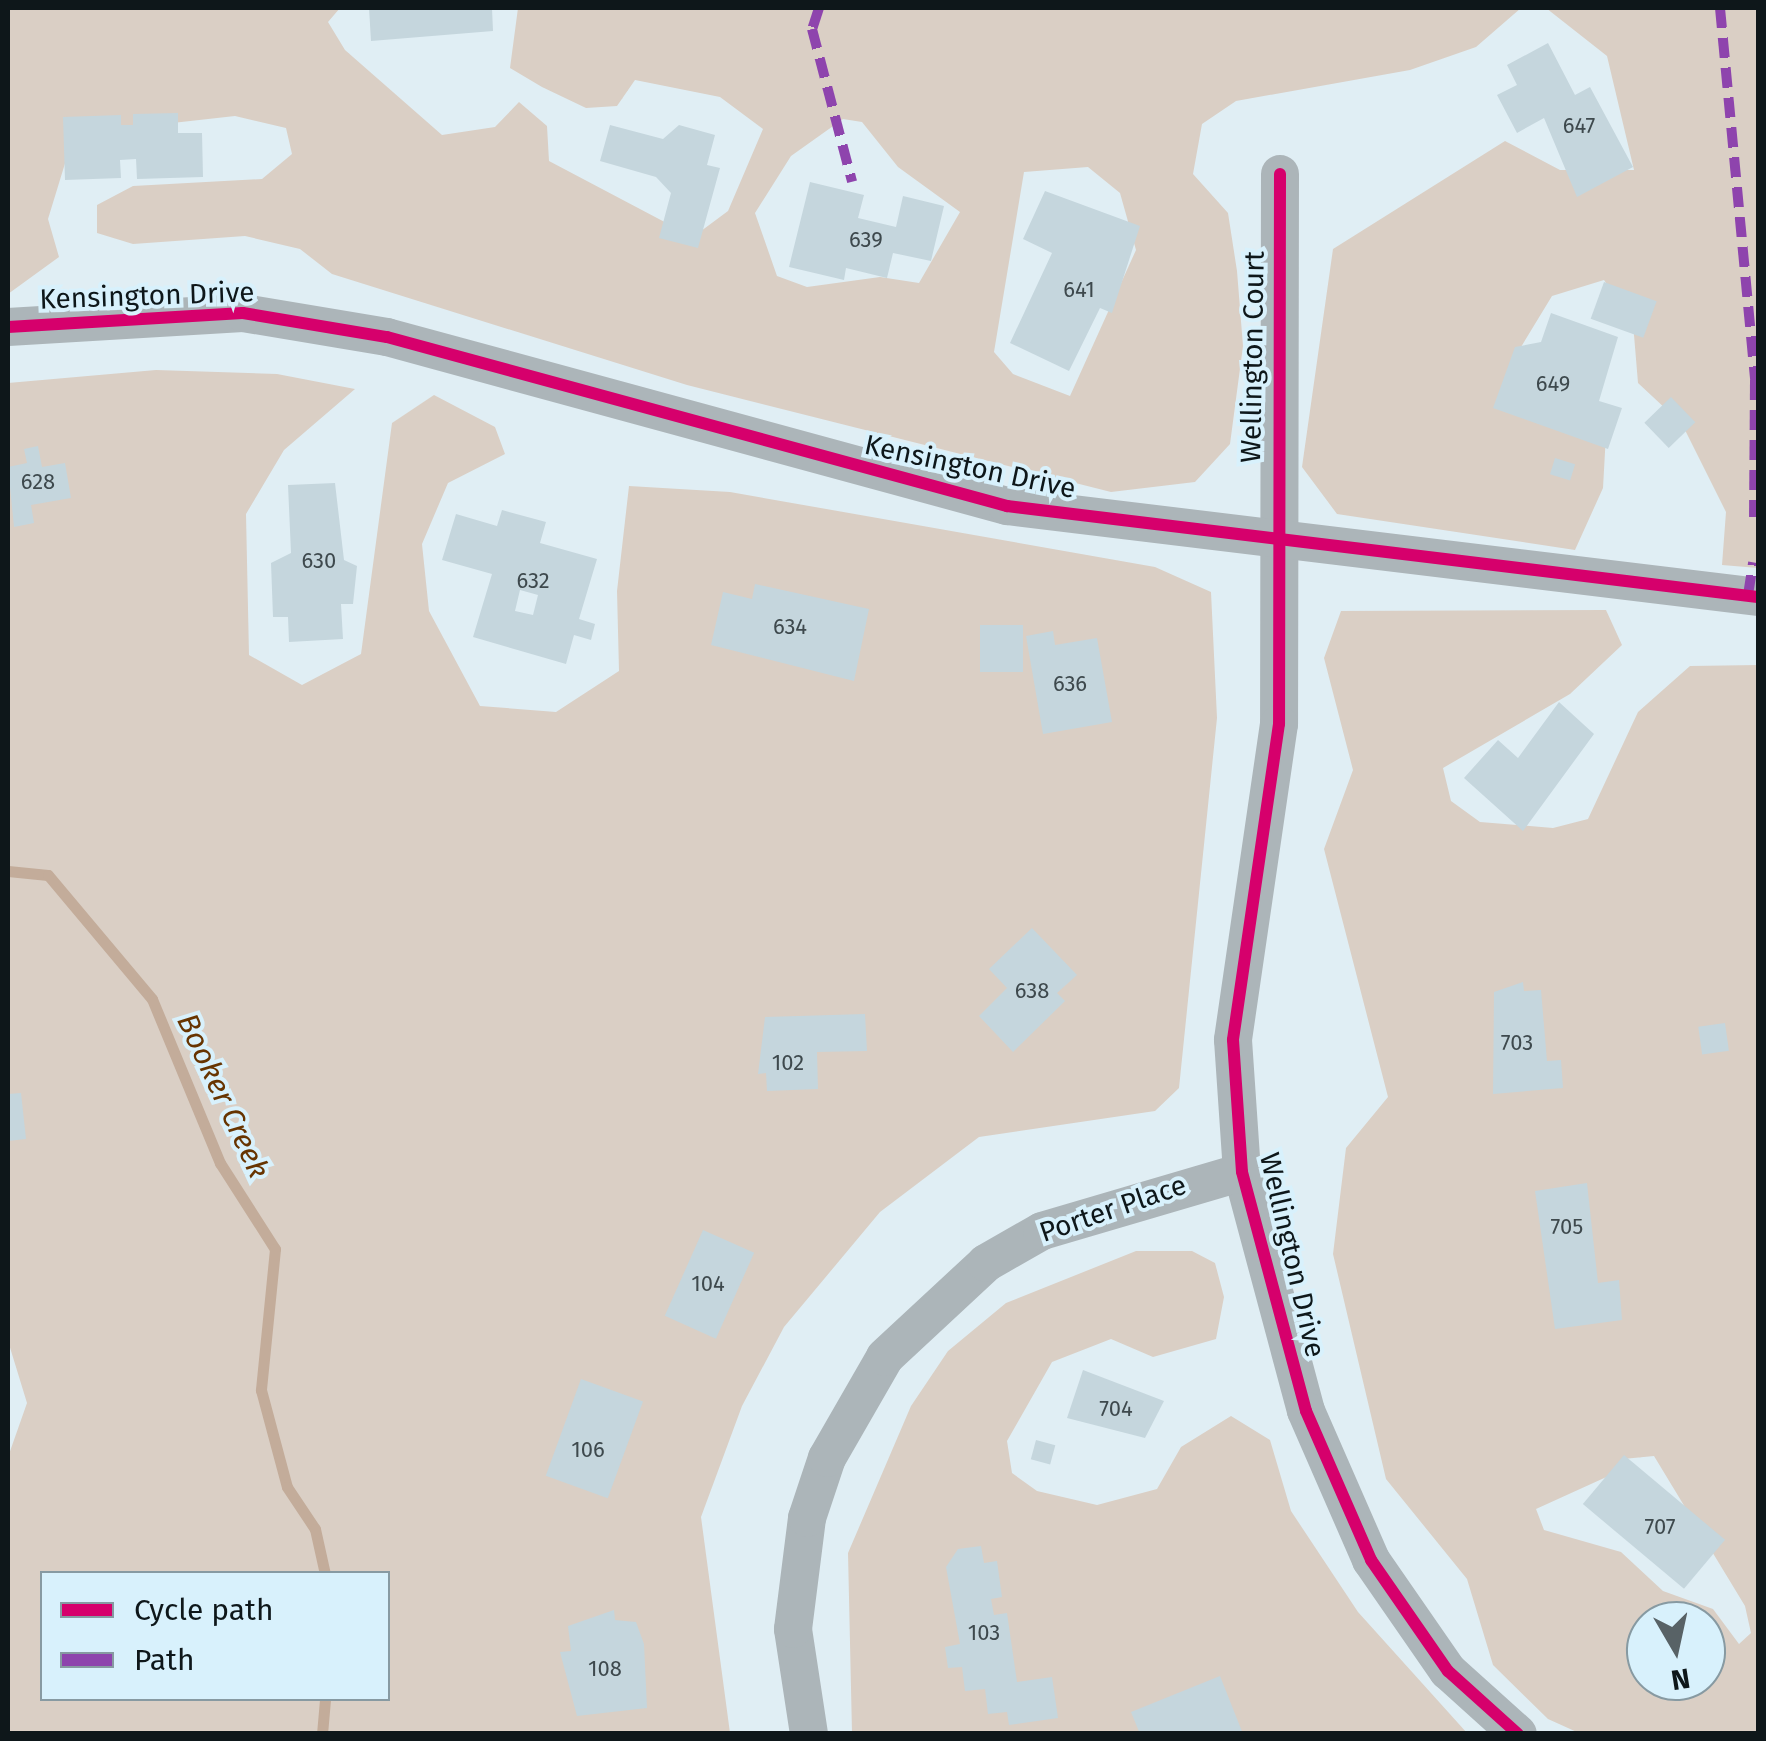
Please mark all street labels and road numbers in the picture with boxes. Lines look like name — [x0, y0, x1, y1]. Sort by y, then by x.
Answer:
street label: Wellington Court — [1234, 251, 1272, 463]
street label: Kensington Drive — [39, 275, 255, 317]
street label: Kensington Drive — [861, 428, 1079, 506]
street label: Wellington Drive — [1252, 1149, 1332, 1361]
street label: Porter Place — [1035, 1168, 1191, 1250]

